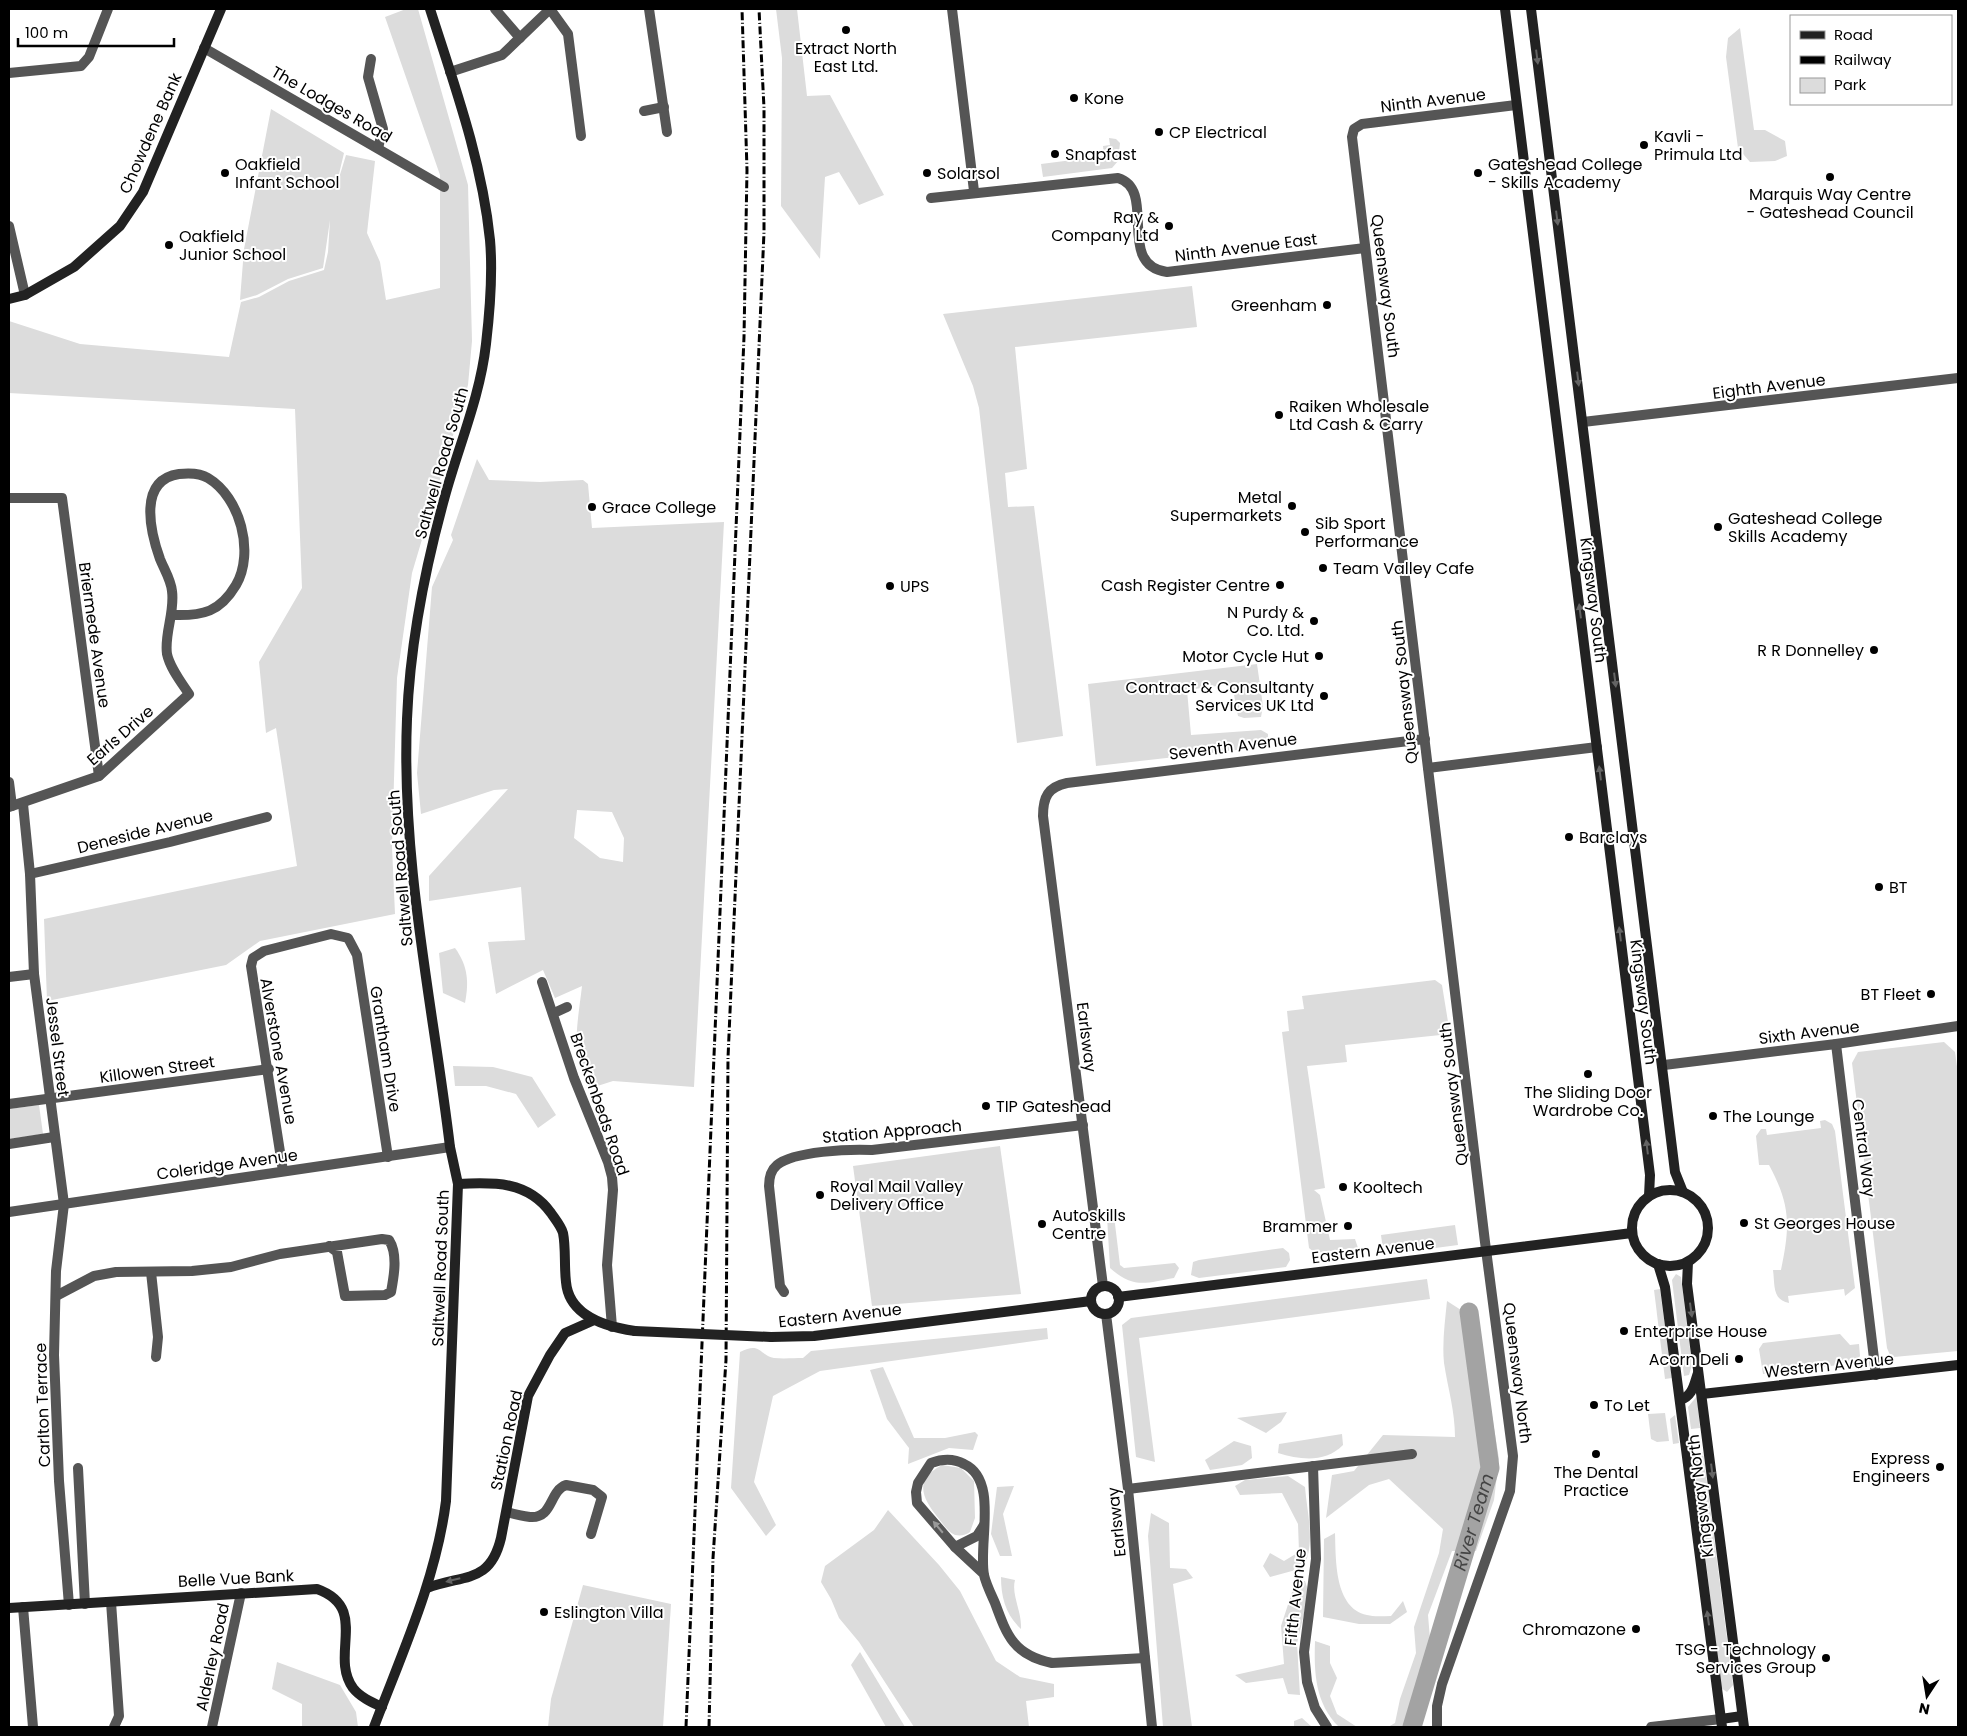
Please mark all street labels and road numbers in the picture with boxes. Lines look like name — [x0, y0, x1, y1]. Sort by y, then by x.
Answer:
street label: The Lodges Road — [267, 60, 396, 148]
street label: Chowdene Bank — [113, 68, 188, 197]
street label: Ninth Avenue — [1379, 83, 1487, 118]
street label: Queensway South — [1365, 213, 1406, 359]
street label: Ninth Avenue East — [1174, 227, 1319, 268]
street label: Eighth Avenue — [1711, 368, 1827, 405]
street label: Saltwell Road South — [409, 385, 474, 542]
street label: Kingsway South — [1574, 536, 1613, 664]
street label: Briermede Avenue — [73, 561, 116, 710]
street label: Queensway South — [1386, 619, 1423, 765]
street label: Earls Drive — [82, 700, 159, 771]
street label: Seventh Avenue — [1168, 727, 1298, 766]
street label: Saltwell Road South — [382, 789, 419, 947]
street label: Deneside Avenue — [75, 804, 215, 859]
street label: Kingsway South — [1624, 938, 1663, 1066]
street label: Alverstone Avenue — [254, 976, 303, 1126]
street label: Grantham Drive — [364, 984, 407, 1114]
street label: Jessel Street — [40, 996, 75, 1098]
street label: Earlsway — [1071, 1001, 1102, 1073]
street label: Sixth Avenue — [1757, 1015, 1861, 1050]
street label: Queensway South — [1433, 1021, 1474, 1167]
street label: Breckenbeds Road — [564, 1030, 635, 1179]
street label: Killowen Street — [98, 1050, 216, 1089]
street label: Central Way — [1846, 1098, 1881, 1198]
street label: Station Approach — [821, 1114, 963, 1149]
street label: Coleridge Avenue — [155, 1143, 299, 1186]
street label: Saltwell Road South — [426, 1189, 455, 1347]
street label: Eastern Avenue — [1310, 1232, 1436, 1269]
street label: Eastern Avenue — [777, 1298, 903, 1333]
street label: Queensway North — [1497, 1301, 1538, 1445]
street label: Carlton Terrace — [29, 1342, 56, 1468]
street label: Western Avenue — [1763, 1347, 1895, 1384]
street label: Station Road — [485, 1388, 528, 1492]
street label: Kingsway North — [1682, 1433, 1719, 1559]
street label: Earlsway — [1101, 1486, 1132, 1558]
street label: Fifth Avenue — [1279, 1547, 1312, 1647]
street label: Belle Vue Bank — [177, 1564, 295, 1593]
street label: Alderley Road — [190, 1601, 235, 1713]

